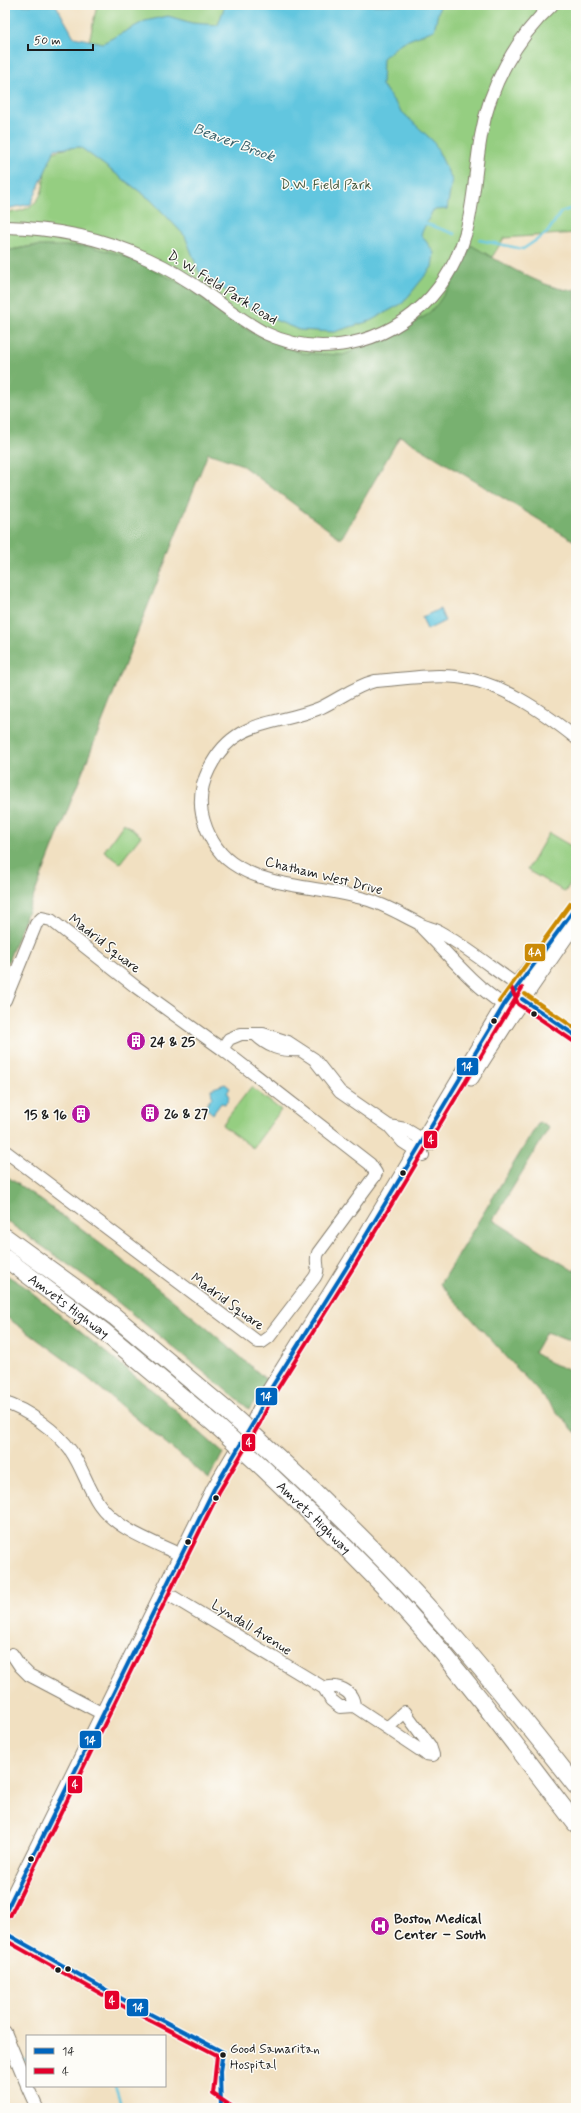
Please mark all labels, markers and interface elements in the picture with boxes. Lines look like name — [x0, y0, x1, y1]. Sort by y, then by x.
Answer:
scale bar — [28, 26, 93, 52]
text: 50 m — [34, 33, 61, 49]
water label: Beaver Brook — [190, 119, 278, 167]
park label: D.W. Field Park — [280, 176, 372, 194]
street label: D. W. Field Park Road — [164, 247, 281, 329]
street label: Chatham West Drive — [263, 853, 384, 899]
street label: Madrid Square — [65, 910, 144, 978]
line badge: 4A — [524, 943, 546, 962]
text: 4A — [528, 946, 542, 960]
unlabelled marker — [529, 1009, 539, 1019]
unlabelled marker — [489, 1016, 499, 1026]
building icon: 24 & 25 — [125, 1030, 147, 1052]
place label: 24 & 25 — [150, 1033, 196, 1051]
line badge: 14 — [456, 1057, 479, 1076]
text: 14 — [461, 1060, 473, 1074]
building icon: 26 & 27 — [139, 1102, 161, 1124]
building icon: 15 & 16 — [70, 1103, 92, 1125]
place label: 26 & 27 — [164, 1105, 208, 1123]
place label: 15 & 16 — [24, 1106, 67, 1124]
line badge: 4 — [423, 1130, 438, 1149]
text: 4 — [428, 1133, 435, 1147]
unlabelled marker — [398, 1168, 408, 1178]
street label: Madrid Square — [187, 1269, 268, 1335]
street label: Amvets Highway — [24, 1270, 113, 1343]
line badge: 14 — [255, 1387, 278, 1406]
text: 14 — [260, 1390, 272, 1404]
line badge: 4 — [241, 1433, 256, 1452]
text: 4 — [246, 1436, 253, 1450]
street label: Amvets Highway — [272, 1478, 355, 1558]
unlabelled marker — [211, 1493, 221, 1503]
unlabelled marker — [183, 1537, 193, 1547]
street label: Lyndall Avenue — [208, 1596, 295, 1660]
line badge: 14 — [79, 1730, 102, 1749]
text: 14 — [84, 1734, 96, 1748]
line badge: 4 — [67, 1775, 83, 1794]
text: 4 — [72, 1778, 79, 1792]
unlabelled marker — [26, 1854, 36, 1864]
place label: Boston Medical Center – South — [394, 1910, 486, 1944]
hospital icon: Boston Medical Center – South — [369, 1915, 391, 1937]
unlabelled marker — [63, 1964, 73, 1974]
unlabelled marker — [53, 1965, 63, 1975]
line badge: 4 — [104, 1990, 120, 2010]
text: 4 — [109, 1994, 116, 2008]
line badge: 14 — [126, 1998, 149, 2017]
text: 14 — [132, 2001, 144, 2015]
legend — [26, 2035, 166, 2087]
place label: Good Samaritan Hospital — [230, 2041, 320, 2074]
text: 14 — [62, 2044, 75, 2060]
marker: Good Samaritan Hospital — [218, 2050, 228, 2060]
text: 4 — [62, 2064, 69, 2080]

